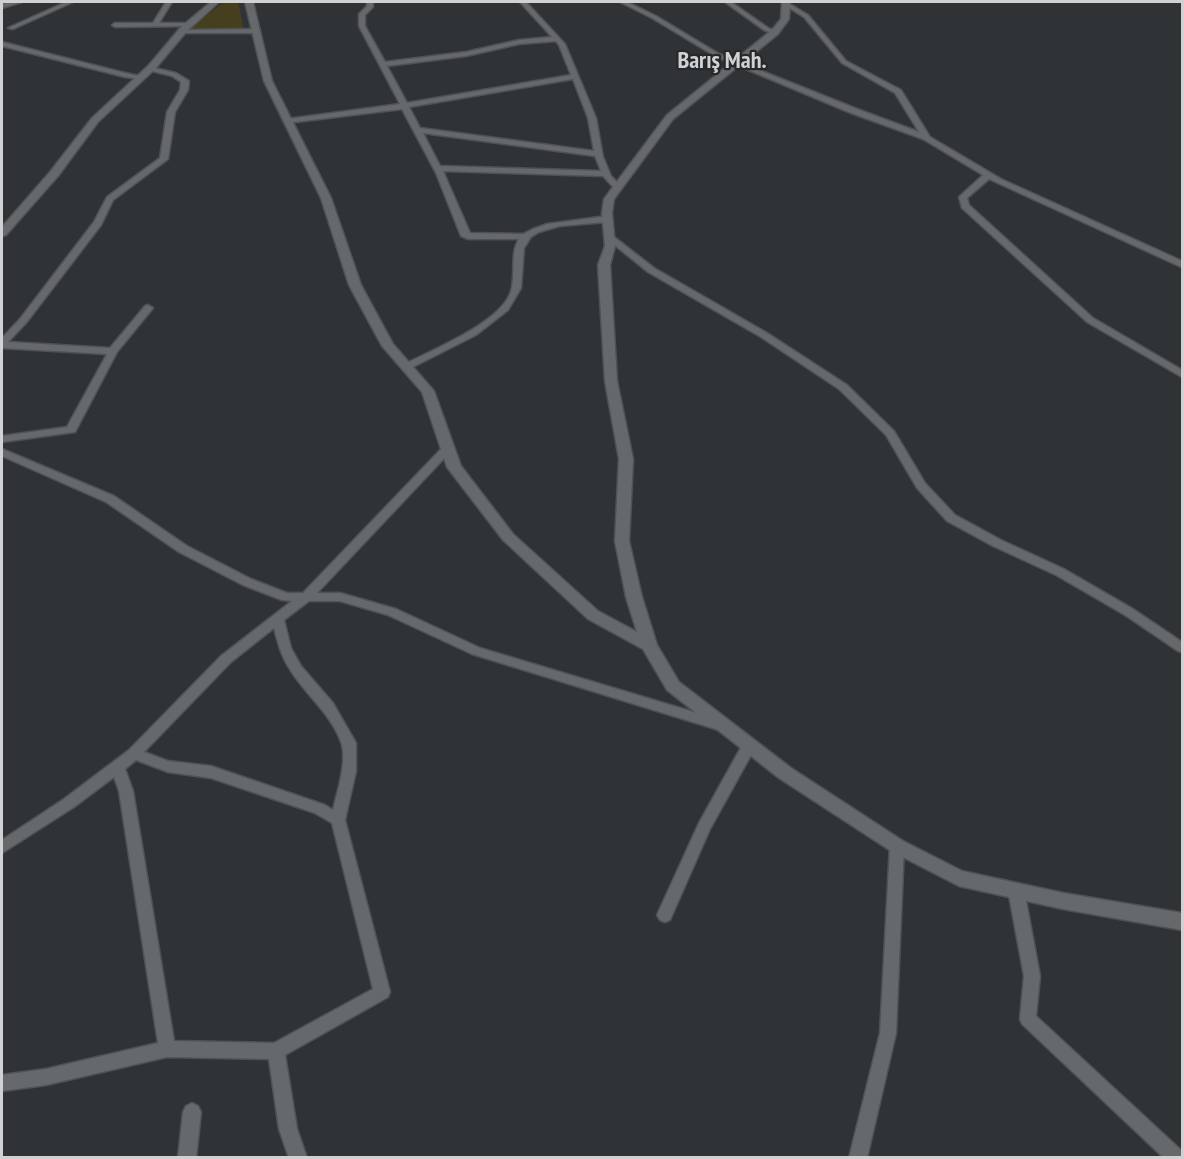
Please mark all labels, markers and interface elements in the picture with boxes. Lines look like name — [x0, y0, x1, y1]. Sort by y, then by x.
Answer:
district label: Barış Mah. — [677, 47, 767, 75]

